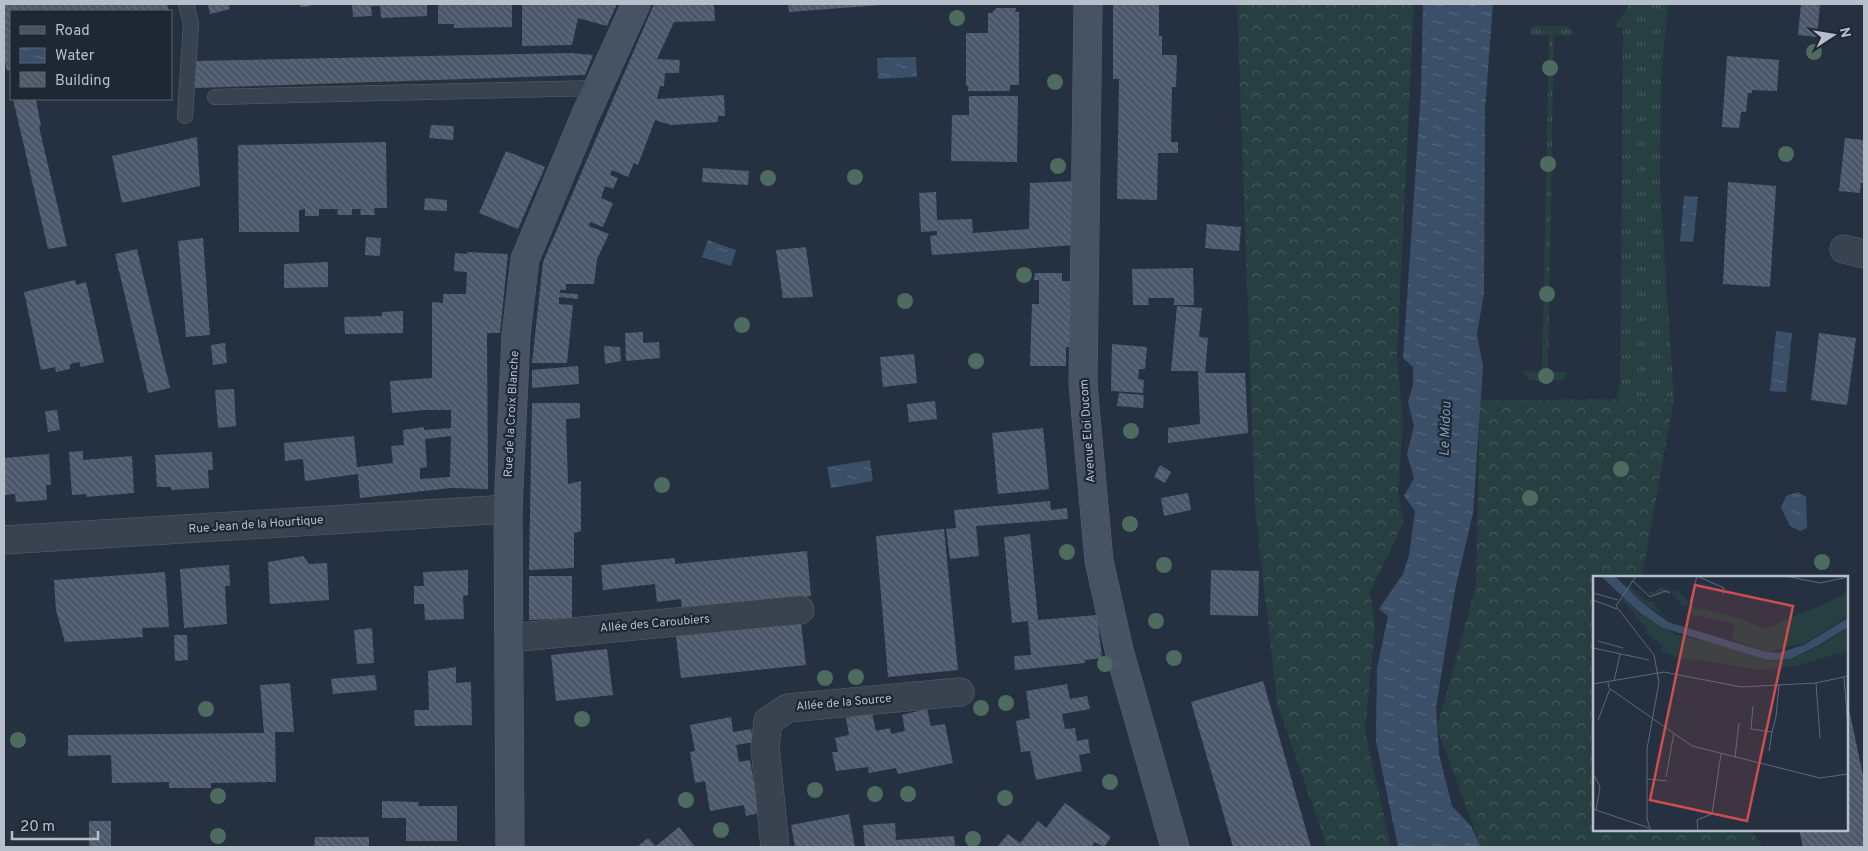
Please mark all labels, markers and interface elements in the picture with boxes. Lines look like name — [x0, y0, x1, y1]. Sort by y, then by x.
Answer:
legend — [10, 10, 172, 100]
north arrow — [1808, 10, 1858, 60]
text: Road — [55, 22, 90, 41]
text: N — [1835, 26, 1854, 39]
text: Water — [55, 47, 95, 66]
text: Building — [55, 72, 110, 91]
street label: Rue de la Croix Blanche — [501, 350, 523, 478]
street label: Avenue Eloi Ducom — [1076, 379, 1100, 483]
water label: Le Midou — [1437, 401, 1455, 457]
street label: Rue Jean de la Hourtique — [188, 512, 324, 538]
inset map — [1593, 576, 1848, 831]
street label: Allée des Caroubiers — [599, 611, 711, 637]
street label: Allée de la Source — [796, 691, 892, 715]
scale bar — [12, 808, 99, 840]
text: 20 m — [20, 818, 55, 837]

